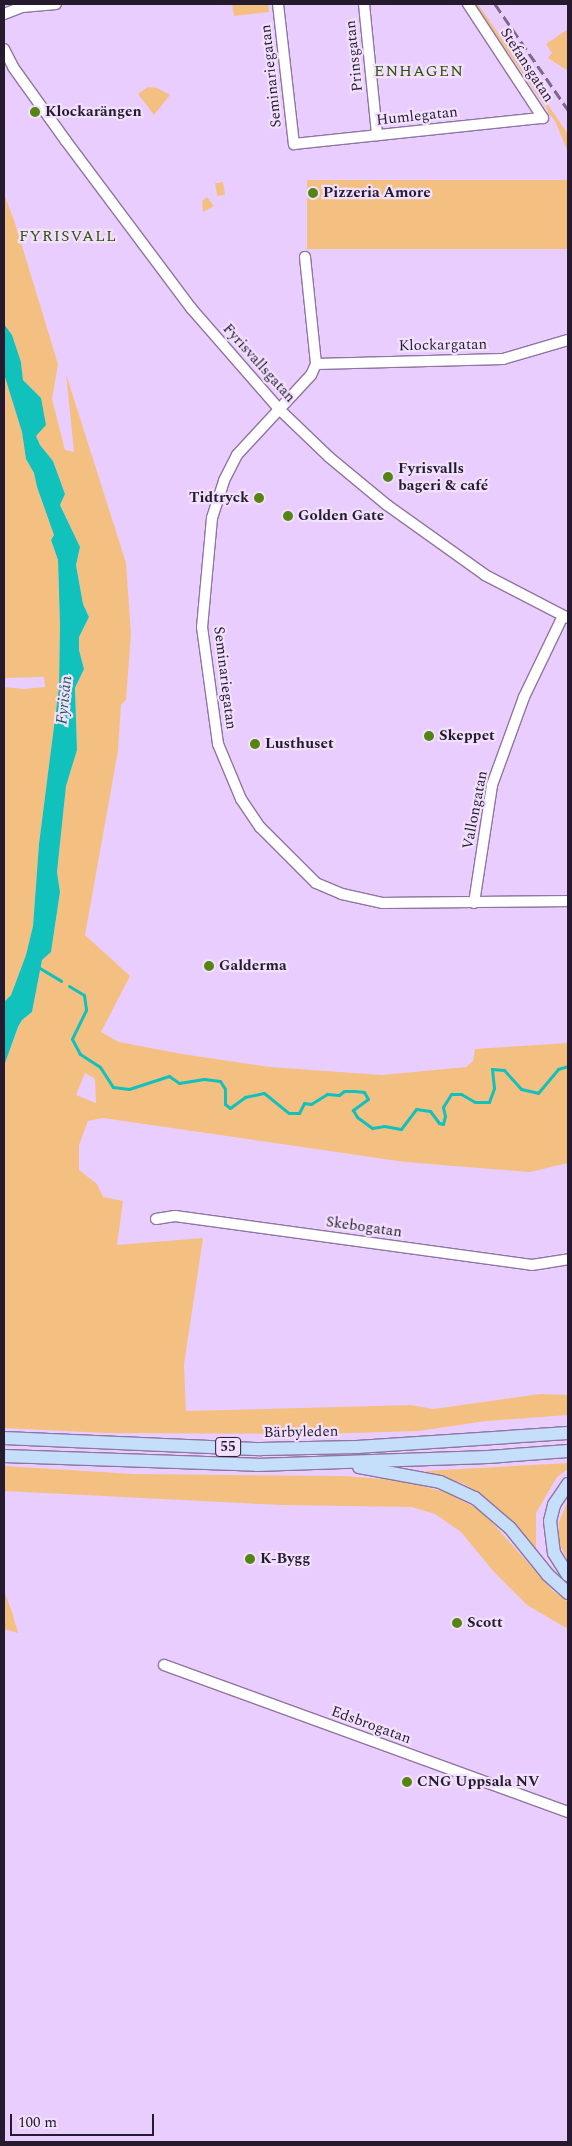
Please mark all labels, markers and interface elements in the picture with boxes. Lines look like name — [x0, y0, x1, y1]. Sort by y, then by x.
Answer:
street label: Prinsgatan — [341, 19, 367, 93]
street label: Seminariegatan — [257, 23, 285, 129]
street label: Stefansgatan — [496, 24, 558, 106]
district label: ENHAGEN — [373, 61, 465, 81]
place label: Klockarängen — [45, 103, 142, 121]
street label: Humlegatan — [375, 103, 459, 129]
marker: Klockarängen — [29, 106, 41, 118]
place label: Pizzeria Amore — [323, 184, 431, 202]
marker: Pizzeria Amore — [307, 187, 319, 199]
district label: FYRISVALL — [18, 226, 118, 246]
street label: Fyrisvallsgatan — [219, 320, 299, 406]
street label: Klockargatan — [399, 335, 487, 355]
place label: Fyrisvalls bageri & café — [398, 459, 488, 494]
marker: Fyrisvalls bageri & café — [382, 471, 394, 483]
place label: Tidtryck — [189, 489, 249, 507]
marker: Tidtryck — [253, 492, 265, 504]
place label: Golden Gate — [298, 507, 384, 525]
marker: Golden Gate — [282, 510, 294, 522]
street label: Seminariegatan — [210, 625, 240, 731]
water label: Fyrisån — [52, 675, 76, 725]
place label: Skeppet — [439, 727, 495, 745]
marker: Skeppet — [423, 730, 435, 742]
place label: Lusthuset — [265, 735, 334, 753]
marker: Lusthuset — [249, 738, 261, 750]
street label: Vallongatan — [459, 769, 491, 851]
place label: Galderma — [219, 957, 287, 975]
marker: Galderma — [203, 960, 215, 972]
street label: Skebogatan — [325, 1213, 403, 1241]
street label: Bärbyleden — [263, 1422, 339, 1442]
road number: 55 — [214, 1435, 242, 1458]
place label: K-Bygg — [260, 1550, 310, 1568]
marker: K-Bygg — [244, 1553, 256, 1565]
place label: Scott — [467, 1614, 503, 1632]
marker: Scott — [451, 1617, 463, 1629]
street label: Edsbrogatan — [329, 1702, 413, 1748]
place label: CNG Uppsala NV — [417, 1773, 539, 1791]
marker: CNG Uppsala NV — [401, 1776, 413, 1788]
scale bar — [12, 2104, 156, 2136]
text: 100 m — [18, 2111, 57, 2134]

